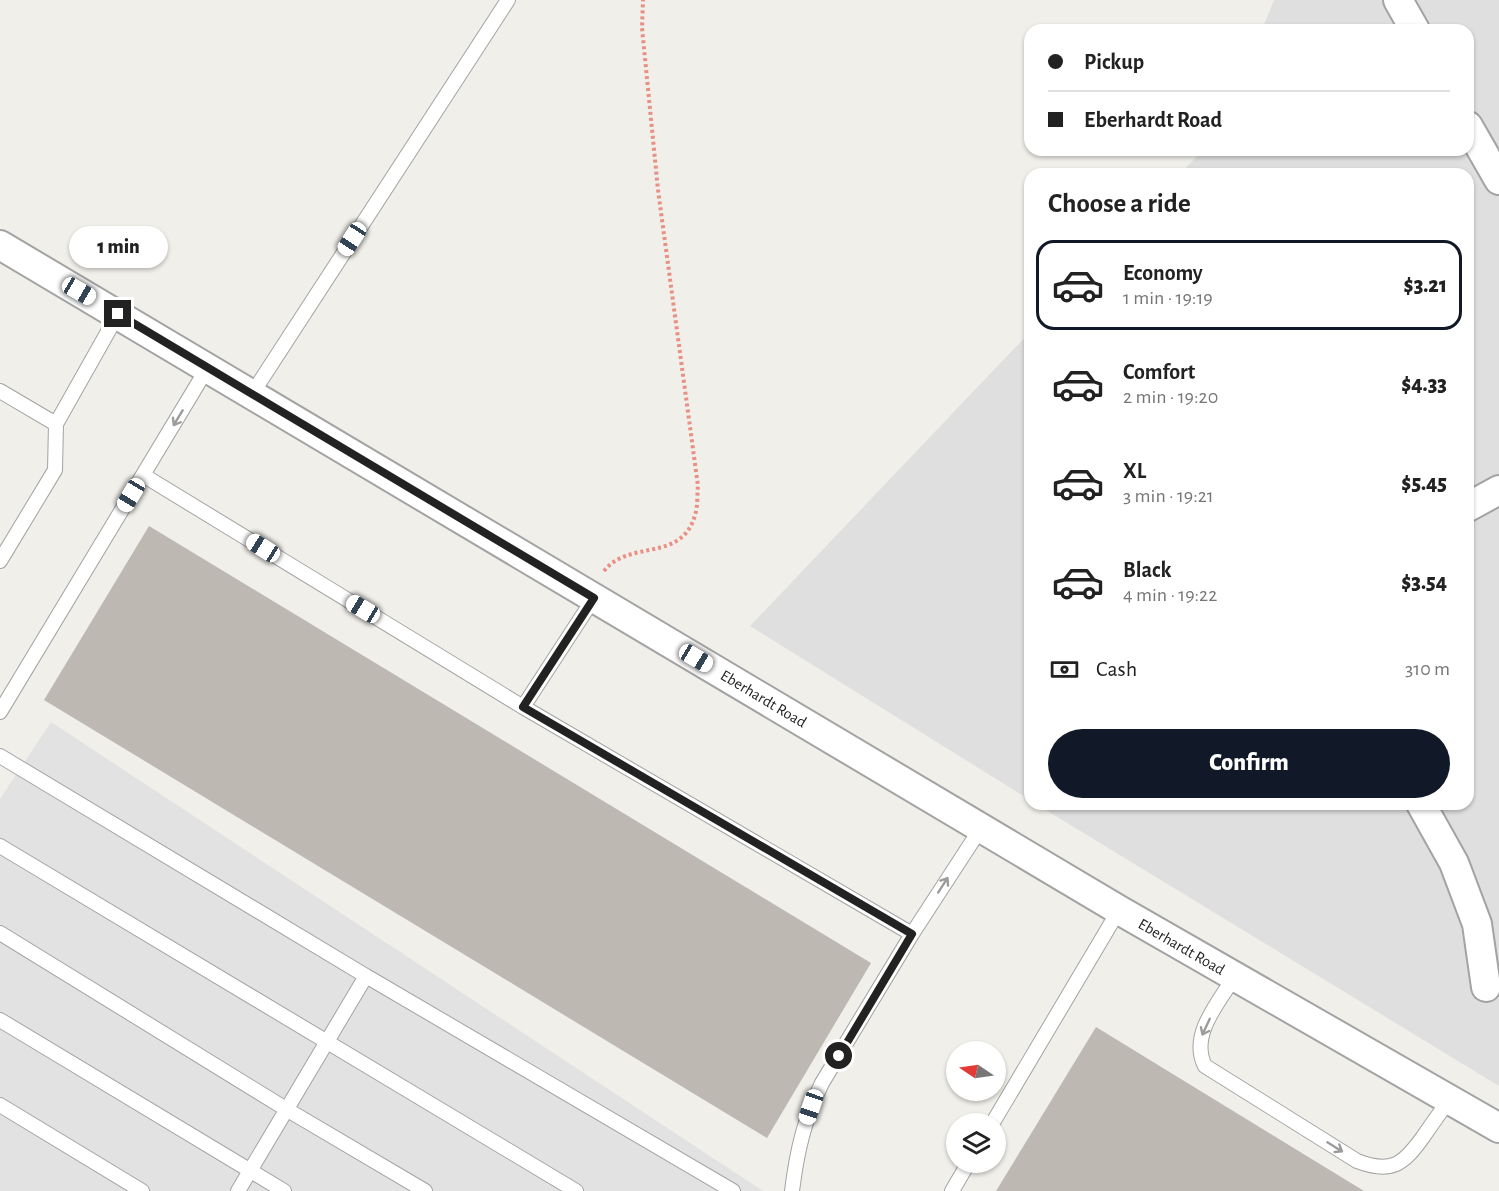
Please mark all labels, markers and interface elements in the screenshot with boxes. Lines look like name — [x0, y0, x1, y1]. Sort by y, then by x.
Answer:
text: Pickup — [1084, 51, 1144, 73]
text: Eberhardt Road — [1084, 109, 1222, 131]
text: Choose a ride — [1048, 190, 1191, 217]
car — [335, 219, 369, 259]
callout: 1 min — [68, 227, 168, 269]
text: 1 min — [97, 237, 140, 257]
icon: car — [1051, 258, 1105, 312]
text: Economy — [1123, 262, 1203, 284]
car — [59, 274, 99, 308]
text: $3.21 — [1404, 274, 1447, 296]
text: 1 min · 19:19 — [1123, 288, 1213, 308]
route end — [104, 300, 131, 327]
icon: car — [1051, 357, 1105, 411]
text: Comfort — [1123, 361, 1195, 383]
text: $4.33 — [1401, 373, 1447, 395]
text: 2 min · 19:20 — [1123, 387, 1218, 407]
one-way arrow — [171, 409, 183, 426]
icon: car — [1051, 456, 1105, 510]
text: XL — [1123, 460, 1146, 482]
text: $5.45 — [1401, 472, 1447, 494]
car — [114, 475, 148, 515]
text: 3 min · 19:21 — [1123, 486, 1214, 506]
car — [243, 531, 283, 565]
icon: car — [1051, 555, 1105, 609]
text: Black — [1123, 559, 1171, 581]
text: $3.54 — [1401, 571, 1447, 593]
text: 4 min · 19:22 — [1123, 585, 1217, 605]
car — [343, 592, 383, 626]
car — [676, 641, 716, 675]
icon: cash — [1048, 653, 1081, 686]
text: Cash — [1096, 658, 1137, 680]
text: 310 m — [1405, 659, 1450, 679]
street label: Eberhardt Road — [718, 667, 809, 731]
button: Confirm — [1048, 729, 1450, 798]
one-way arrow — [938, 877, 950, 894]
street label: Eberhardt Road — [1135, 916, 1228, 978]
one-way arrow — [1199, 1017, 1211, 1035]
north arrow — [946, 1041, 1006, 1101]
map controls — [946, 1041, 1006, 1173]
route start — [825, 1042, 852, 1069]
car — [797, 1087, 825, 1127]
button: layers — [946, 1113, 1006, 1173]
one-way arrow — [1326, 1142, 1343, 1154]

